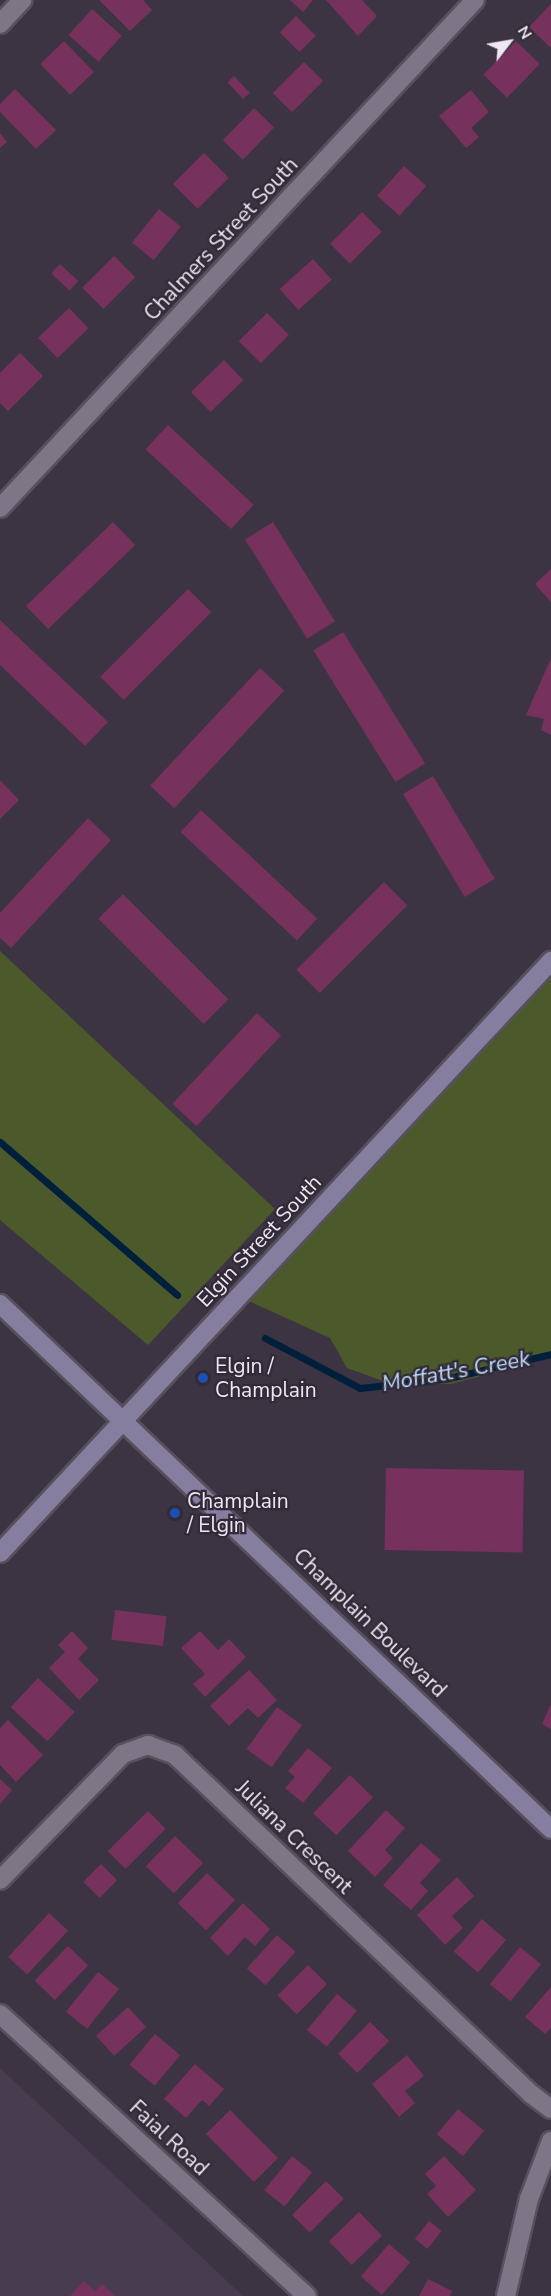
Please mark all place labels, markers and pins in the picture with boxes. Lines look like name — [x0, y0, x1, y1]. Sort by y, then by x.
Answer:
place label: Elgin / Champlain — [215, 1353, 317, 1403]
marker: Elgin / Champlain — [196, 1371, 210, 1385]
place label: Champlain / Elgin — [187, 1488, 289, 1538]
marker: Champlain / Elgin — [168, 1506, 182, 1520]

